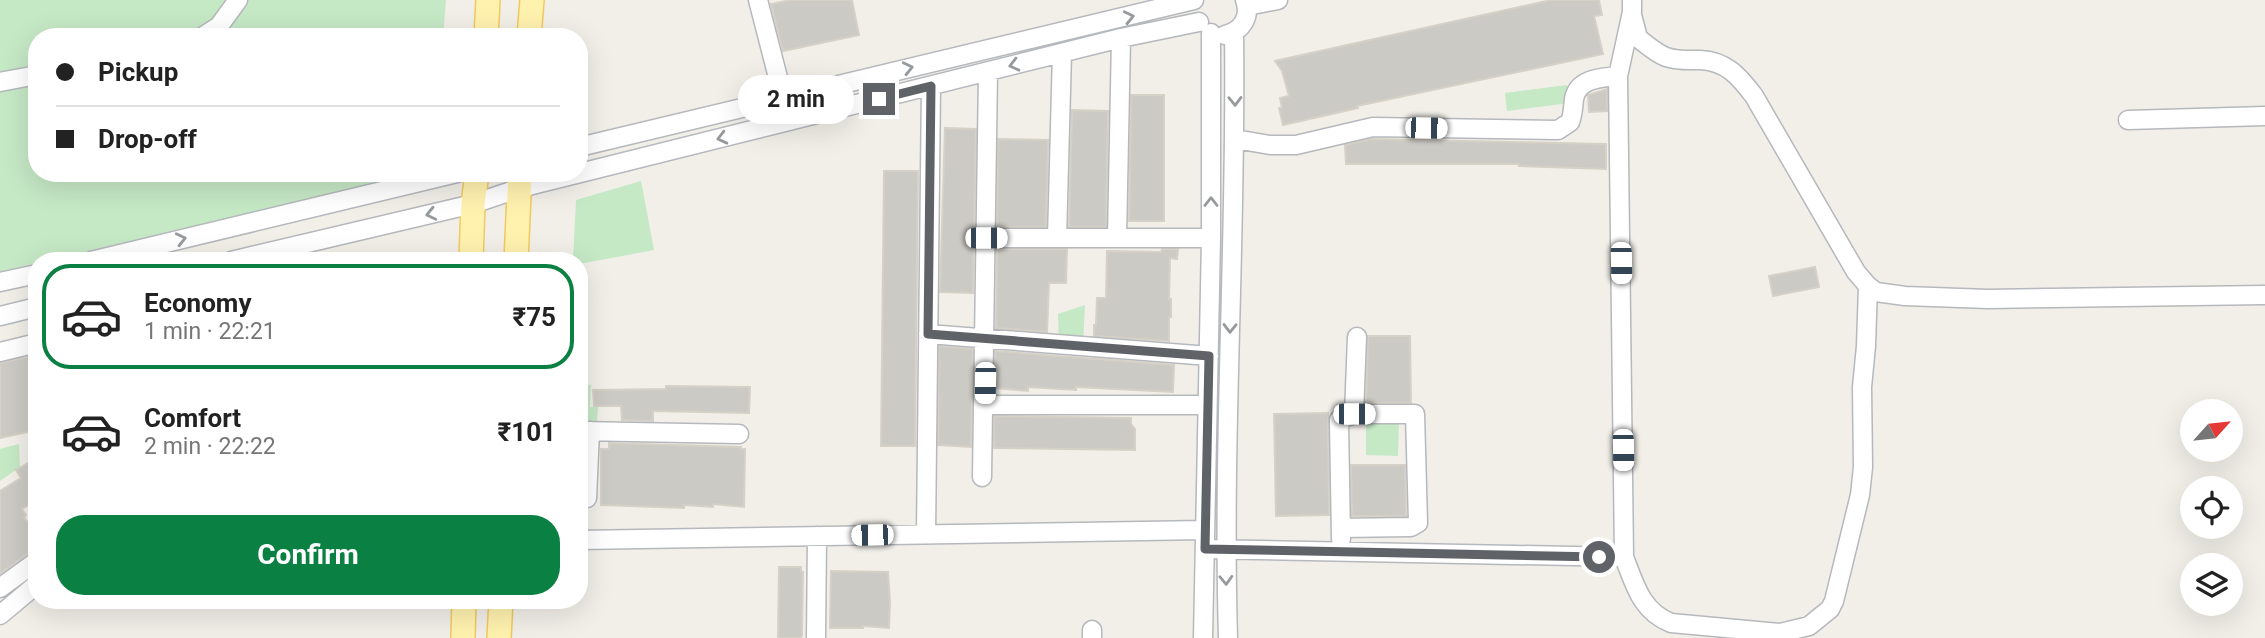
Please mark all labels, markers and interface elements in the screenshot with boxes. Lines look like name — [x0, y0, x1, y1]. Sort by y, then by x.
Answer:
one-way arrow — [1123, 11, 1135, 25]
text: Pickup — [98, 57, 178, 87]
one-way arrow — [1008, 57, 1020, 71]
one-way arrow — [902, 62, 914, 76]
callout: 2 min — [739, 74, 854, 124]
route end — [863, 83, 895, 115]
text: 2 min — [767, 86, 825, 113]
one-way arrow — [1227, 96, 1243, 107]
car — [1405, 117, 1448, 139]
text: Drop-off — [98, 124, 197, 154]
one-way arrow — [716, 130, 728, 144]
one-way arrow — [1203, 197, 1219, 207]
one-way arrow — [425, 206, 437, 220]
car — [966, 228, 1008, 249]
one-way arrow — [175, 233, 187, 247]
car — [1611, 242, 1632, 284]
icon: car — [60, 285, 123, 348]
text: Economy — [144, 288, 251, 318]
text: ₹75 — [512, 302, 556, 332]
text: 1 min · 22:21 — [144, 318, 276, 345]
one-way arrow — [1223, 323, 1238, 334]
car — [975, 362, 996, 404]
north arrow — [2180, 399, 2244, 462]
map controls — [2180, 399, 2243, 616]
icon: car — [60, 400, 123, 463]
text: Comfort — [144, 403, 241, 433]
car — [1334, 404, 1376, 425]
text: ₹101 — [498, 417, 556, 447]
car — [1613, 429, 1634, 471]
text: 2 min · 22:22 — [144, 433, 276, 460]
button: locate — [2180, 476, 2243, 539]
button: Confirm — [56, 515, 560, 595]
car — [851, 524, 894, 546]
route start — [1583, 541, 1615, 573]
button: layers — [2180, 553, 2243, 616]
one-way arrow — [1219, 575, 1234, 586]

